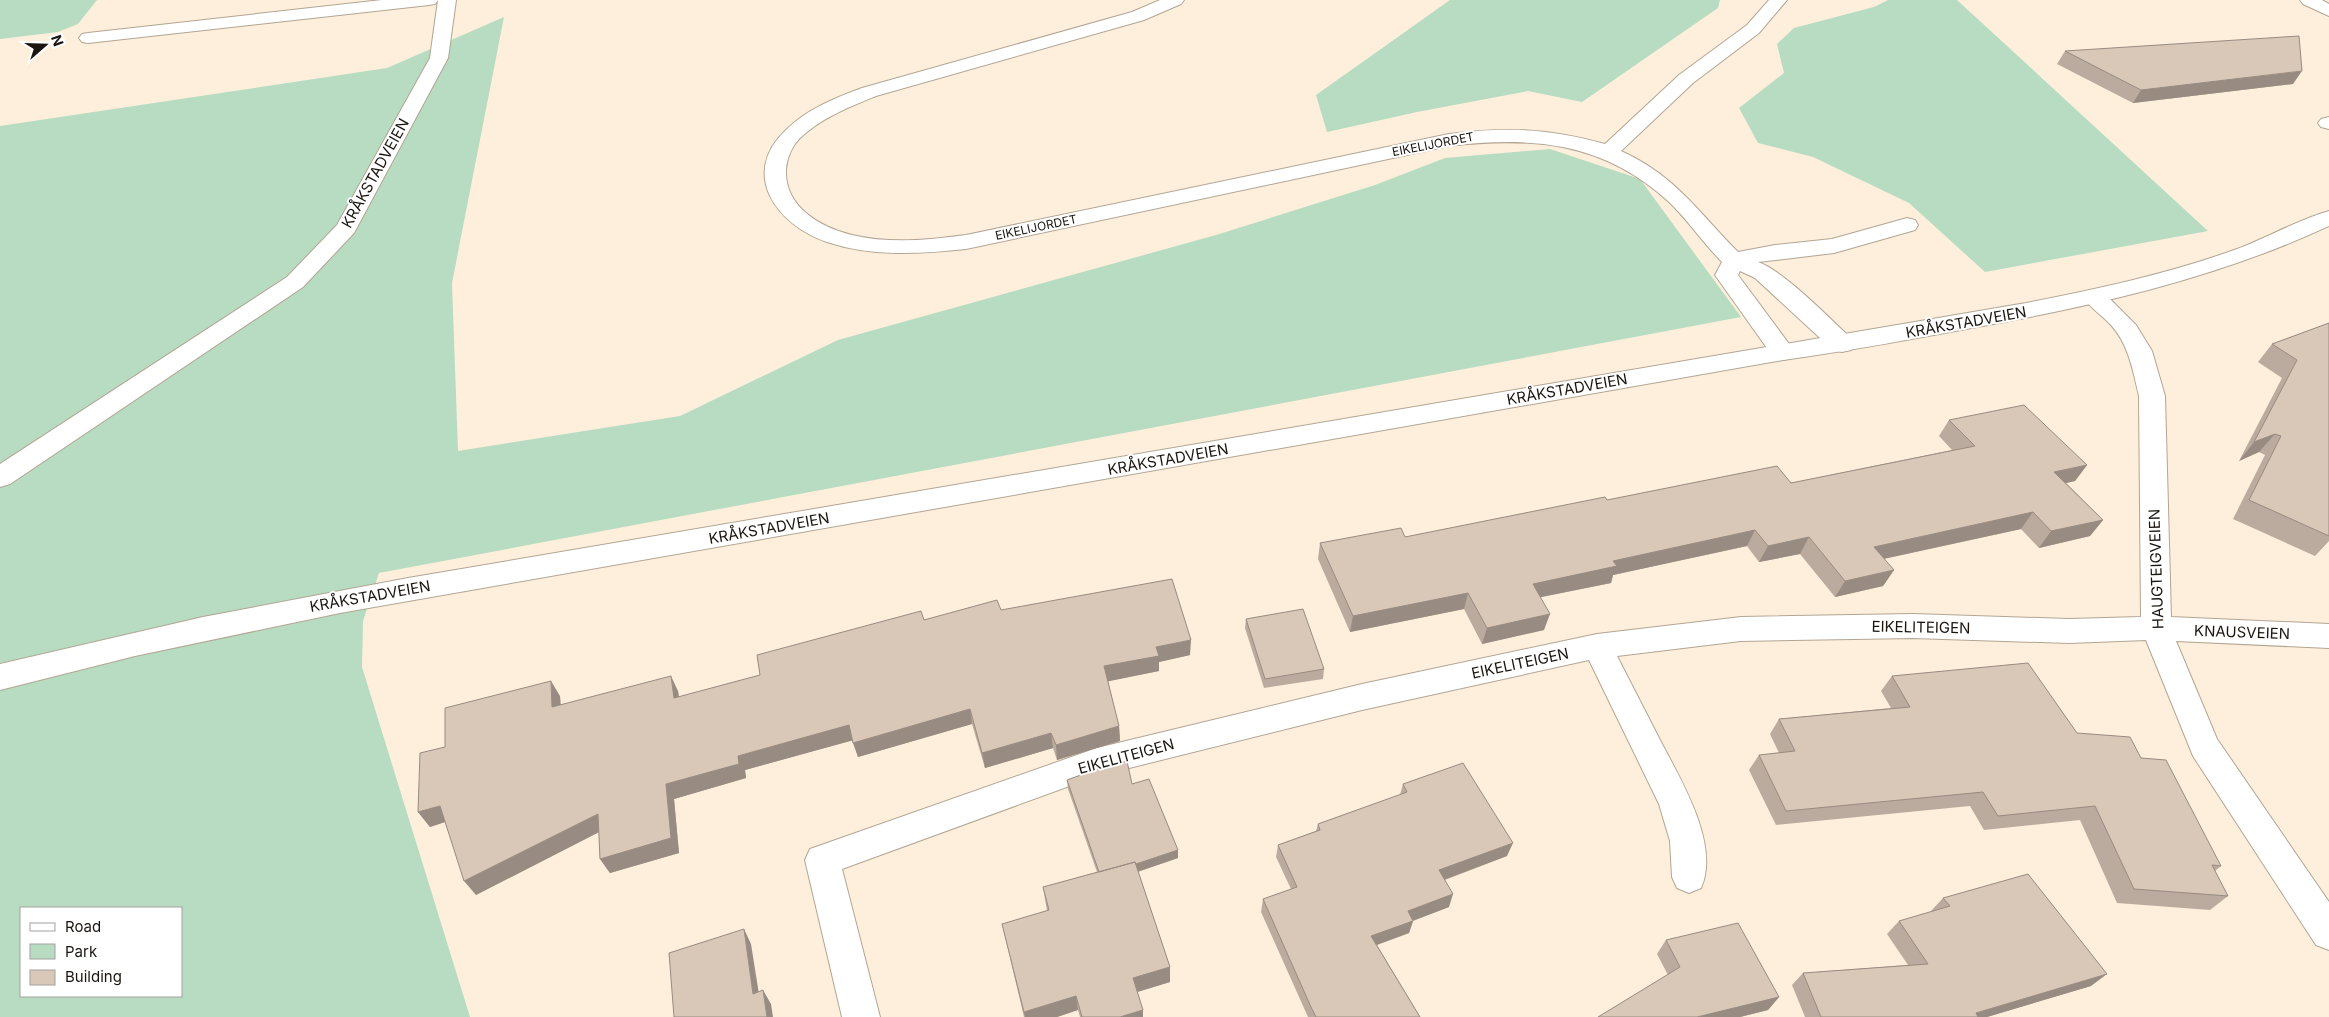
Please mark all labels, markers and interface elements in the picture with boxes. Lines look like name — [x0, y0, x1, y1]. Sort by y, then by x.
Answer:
north arrow — [20, 20, 70, 70]
text: N — [48, 32, 67, 48]
street label: KRÅKSTADVEIEN — [337, 115, 413, 231]
street label: EIKELIJORDET — [1391, 129, 1475, 159]
street label: EIKELIJORDET — [994, 211, 1078, 243]
street label: KRÅKSTADVEIEN — [1904, 302, 2028, 342]
street label: KRÅKSTADVEIEN — [1505, 369, 1629, 409]
street label: KRÅKSTADVEIEN — [1106, 439, 1230, 479]
street label: KRÅKSTADVEIEN — [707, 508, 831, 548]
street label: HAUGTEIGVEIEN — [2144, 509, 2168, 629]
street label: KRÅKSTADVEIEN — [308, 576, 432, 616]
street label: EIKELITEIGEN — [1871, 617, 1971, 637]
street label: KNAUSVEIEN — [2194, 621, 2290, 643]
street label: EIKELITEIGEN — [1470, 643, 1570, 683]
street label: EIKELITEIGEN — [1076, 734, 1176, 778]
legend — [20, 907, 182, 997]
text: Road — [65, 917, 101, 936]
text: Park — [65, 942, 98, 961]
text: Building — [65, 967, 122, 986]

